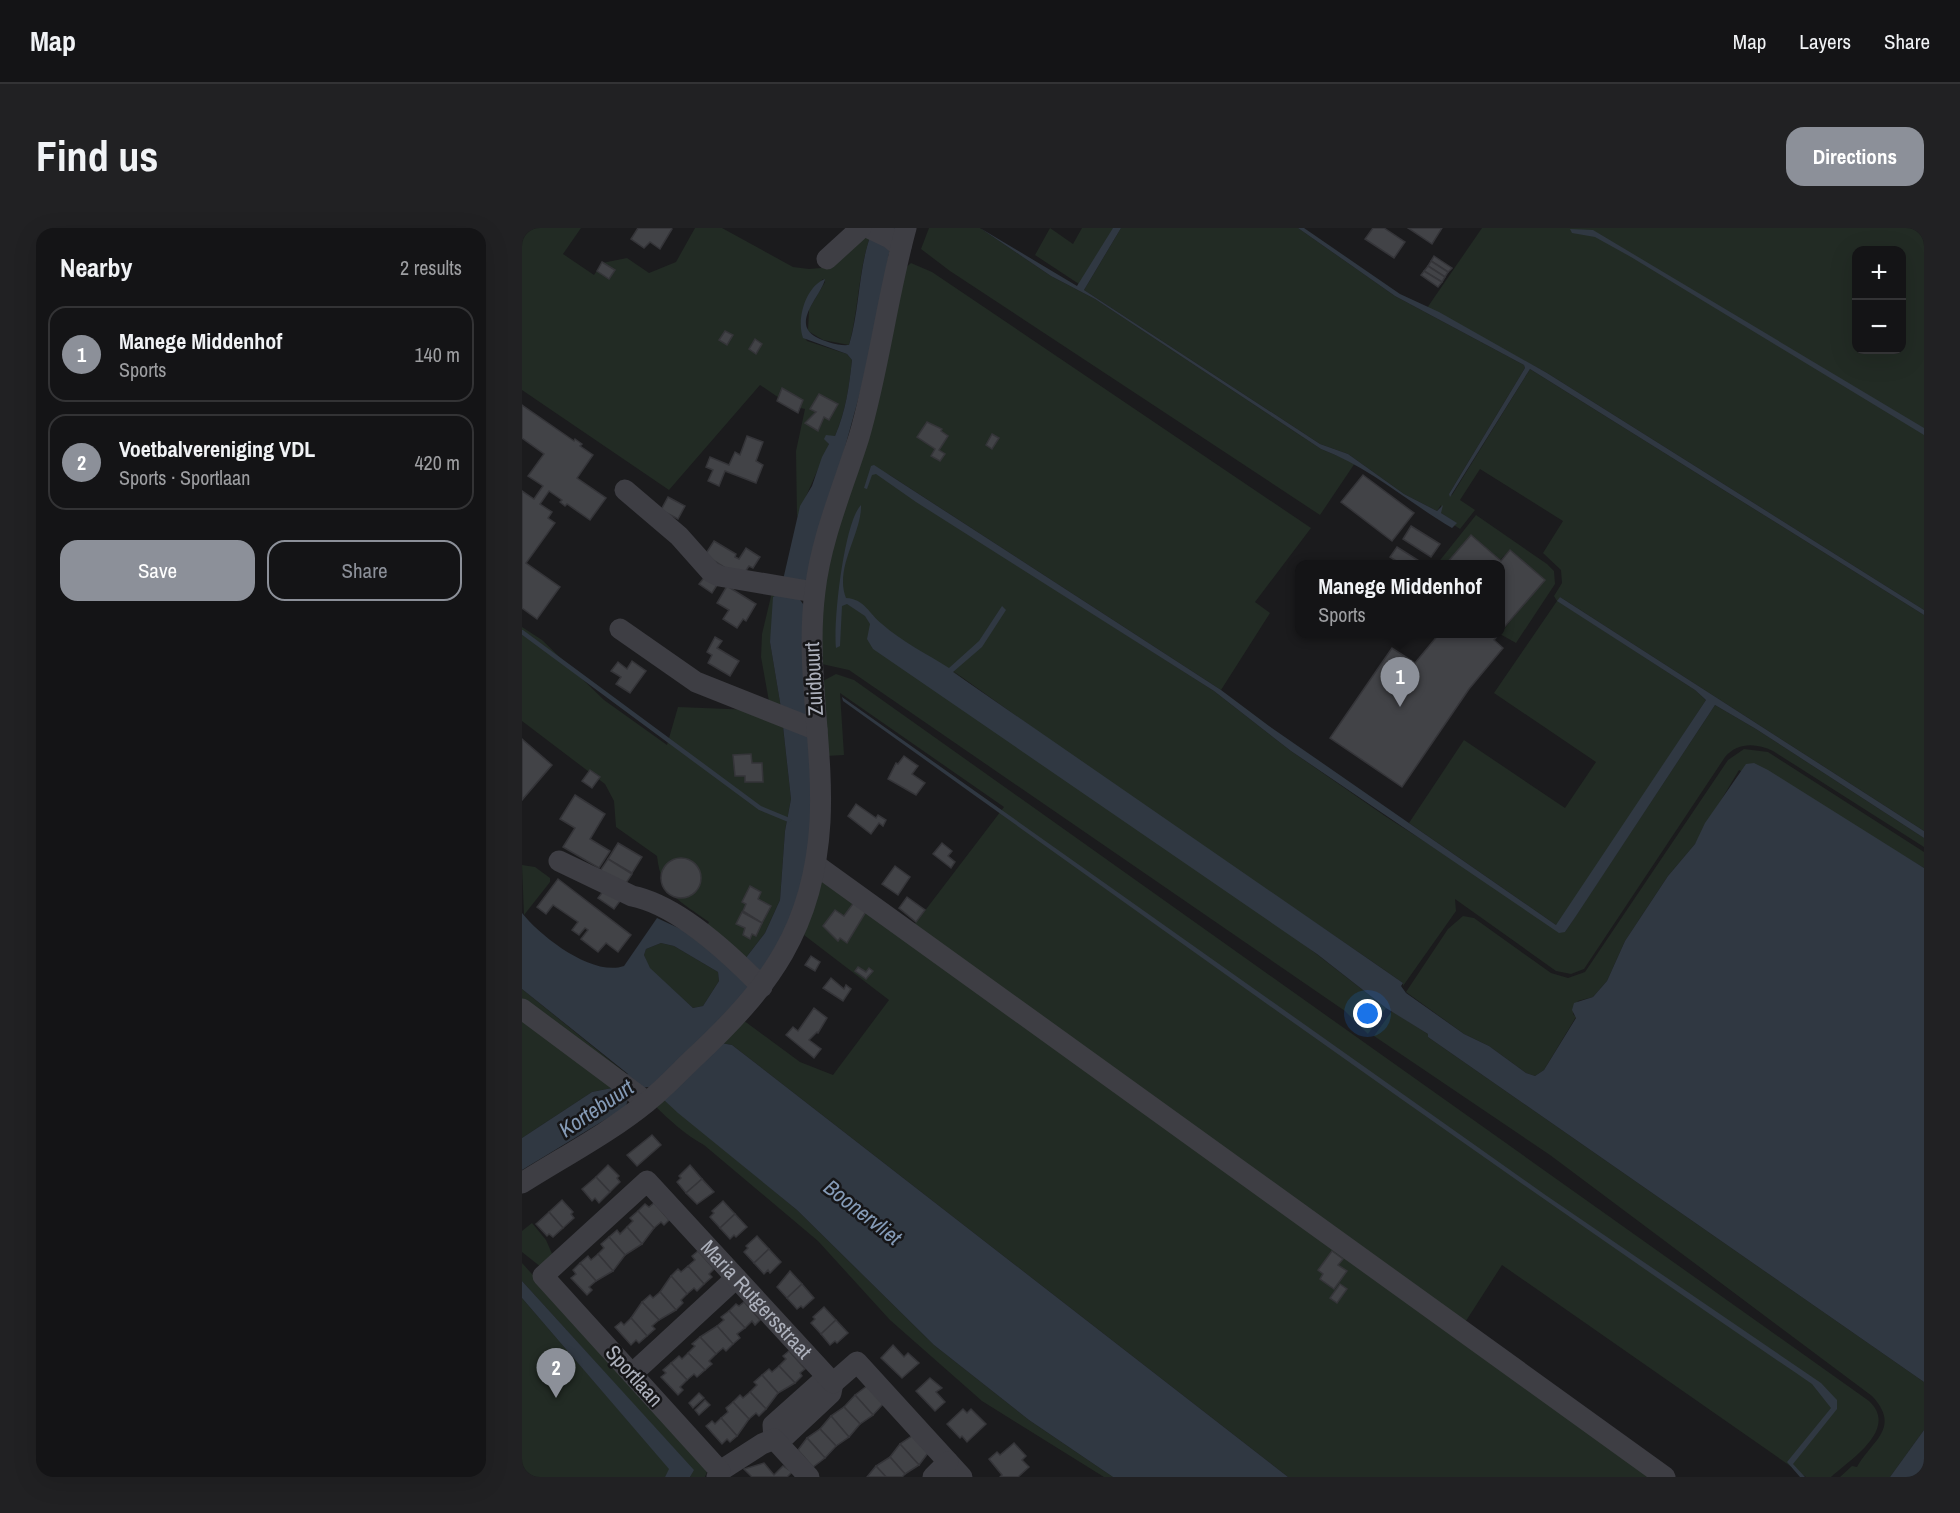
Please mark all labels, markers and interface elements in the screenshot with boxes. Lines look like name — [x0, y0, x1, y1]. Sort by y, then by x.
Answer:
text: Map — [30, 22, 76, 60]
text: Map — [1733, 27, 1766, 56]
text: Layers — [1799, 27, 1851, 56]
text: Share — [1884, 27, 1930, 56]
button: Directions — [1786, 127, 1924, 186]
text: Find us — [36, 128, 158, 184]
map controls — [1852, 246, 1906, 354]
button: + — [1852, 246, 1906, 300]
text: Nearby — [60, 250, 132, 285]
text: 2 results — [400, 254, 462, 281]
button: − — [1852, 300, 1906, 354]
text: Manege Middenhof — [119, 326, 282, 356]
text: 1 — [77, 341, 86, 368]
text: 140 m — [414, 341, 460, 368]
text: Sports — [119, 356, 166, 383]
text: Voetbalvereniging VDL — [119, 434, 315, 464]
text: 2 — [77, 449, 86, 476]
text: 420 m — [414, 449, 460, 476]
text: Sports · Sportlaan — [119, 464, 250, 491]
button: Save — [60, 540, 255, 601]
button: Share — [267, 540, 462, 601]
popup — [1295, 560, 1505, 638]
text: Manege Middenhof — [1318, 571, 1482, 601]
text: Sports — [1318, 601, 1366, 628]
street label: Zuidbuurt — [797, 641, 830, 717]
pin: 1 — [1380, 658, 1420, 707]
your location — [1353, 999, 1382, 1028]
water label: Kortebuurt — [553, 1071, 640, 1144]
water label: Boonervliet — [818, 1172, 909, 1253]
street label: Maria Rutgersstraat — [694, 1233, 819, 1365]
street label: Sportlaan — [599, 1339, 670, 1413]
pin: 2 — [537, 1348, 576, 1398]

